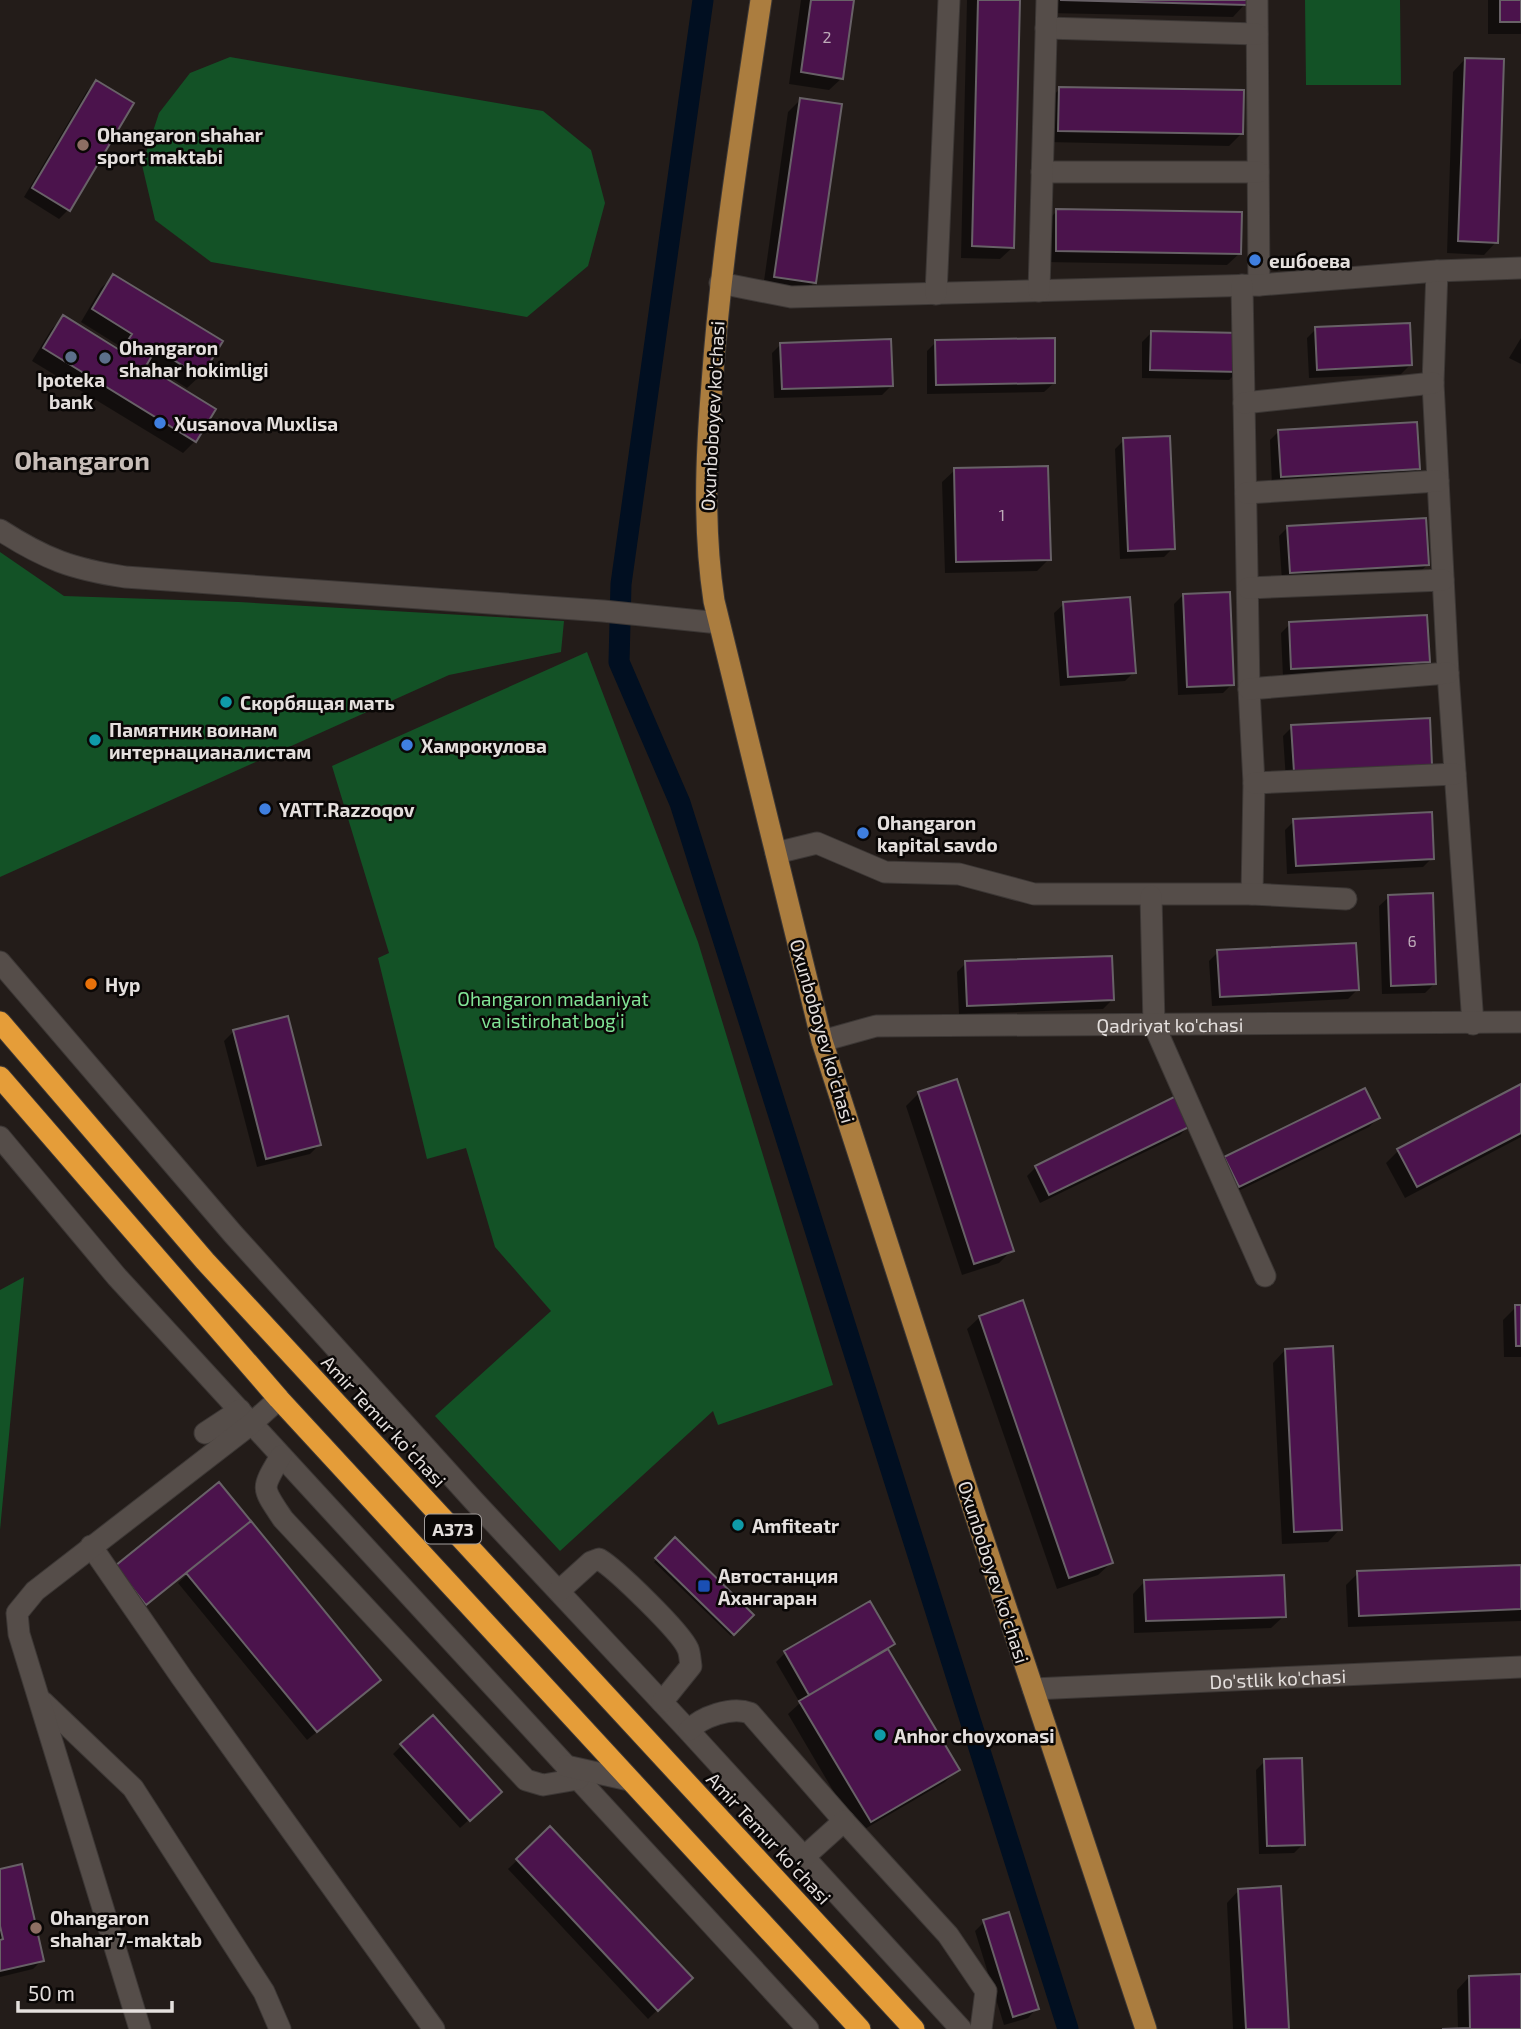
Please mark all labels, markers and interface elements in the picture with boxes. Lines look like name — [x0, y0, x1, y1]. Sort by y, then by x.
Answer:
house number: 2 — [823, 27, 832, 46]
place label: Ohangaron shahar sport maktabi — [97, 123, 263, 168]
marker: Ohangaron shahar sport maktabi — [75, 137, 91, 153]
place label: ешбоева — [1269, 249, 1351, 272]
marker: ешбоева — [1247, 252, 1263, 268]
street label: Oxunboboyev ko'chasi — [696, 320, 728, 512]
place label: Ohangaron shahar hokimligi — [119, 336, 268, 381]
marker: Ipoteka bank — [63, 349, 79, 365]
marker: Ohangaron shahar hokimligi — [97, 350, 113, 366]
place label: Ipoteka bank — [37, 368, 105, 413]
place label: Xusanova Muxlisa — [174, 412, 338, 435]
marker: Xusanova Muxlisa — [152, 415, 168, 431]
district label: Ohangaron — [14, 444, 150, 475]
house number: 1 — [999, 505, 1005, 524]
place label: Скорбящая мать — [240, 691, 395, 714]
marker: Скорбящая мать — [218, 694, 234, 710]
place label: Памятник воинам интернацианалистам — [109, 718, 311, 763]
marker: Памятник воинам интернацианалистам — [87, 732, 103, 748]
place label: Хамрокулова — [421, 734, 547, 757]
marker: Хамрокулова — [399, 737, 415, 753]
place label: YATT.Razzoqov — [279, 798, 415, 821]
marker: YATT.Razzoqov — [257, 801, 273, 817]
place label: Ohangaron kapital savdo — [877, 811, 998, 856]
marker: Ohangaron kapital savdo — [855, 825, 871, 841]
house number: 6 — [1407, 931, 1417, 950]
street label: Oxunboboyev ko'chasi — [786, 936, 860, 1126]
place label: Нур — [105, 973, 140, 996]
marker: Нур — [83, 976, 99, 992]
park label: Ohangaron madaniyat va istirohat bogʻi — [457, 987, 649, 1032]
street label: Qadriyat ko'chasi — [1096, 1012, 1243, 1036]
street label: Amir Temur koʻchasi — [317, 1350, 451, 1492]
street label: Oxunboboyev ko'chasi — [954, 1478, 1034, 1666]
road number: A373 — [425, 1514, 481, 1544]
place label: Amfiteatr — [752, 1514, 839, 1537]
marker: Amfiteatr — [730, 1517, 746, 1533]
place label: Автостанция Ахангаран — [718, 1564, 838, 1609]
marker: Автостанция Ахангаран — [696, 1578, 712, 1594]
street label: Do'stlik ko'chasi — [1209, 1663, 1347, 1693]
place label: Anhor choyxonasi — [894, 1724, 1055, 1748]
marker: Anhor choyxonasi — [872, 1727, 888, 1743]
street label: Amir Temur koʻchasi — [702, 1767, 836, 1909]
place label: Ohangaron shahar 7-maktab — [50, 1906, 202, 1951]
marker: Ohangaron shahar 7-maktab — [28, 1920, 44, 1936]
scale bar — [18, 1969, 172, 2013]
text: 50 m — [28, 1980, 75, 2005]

